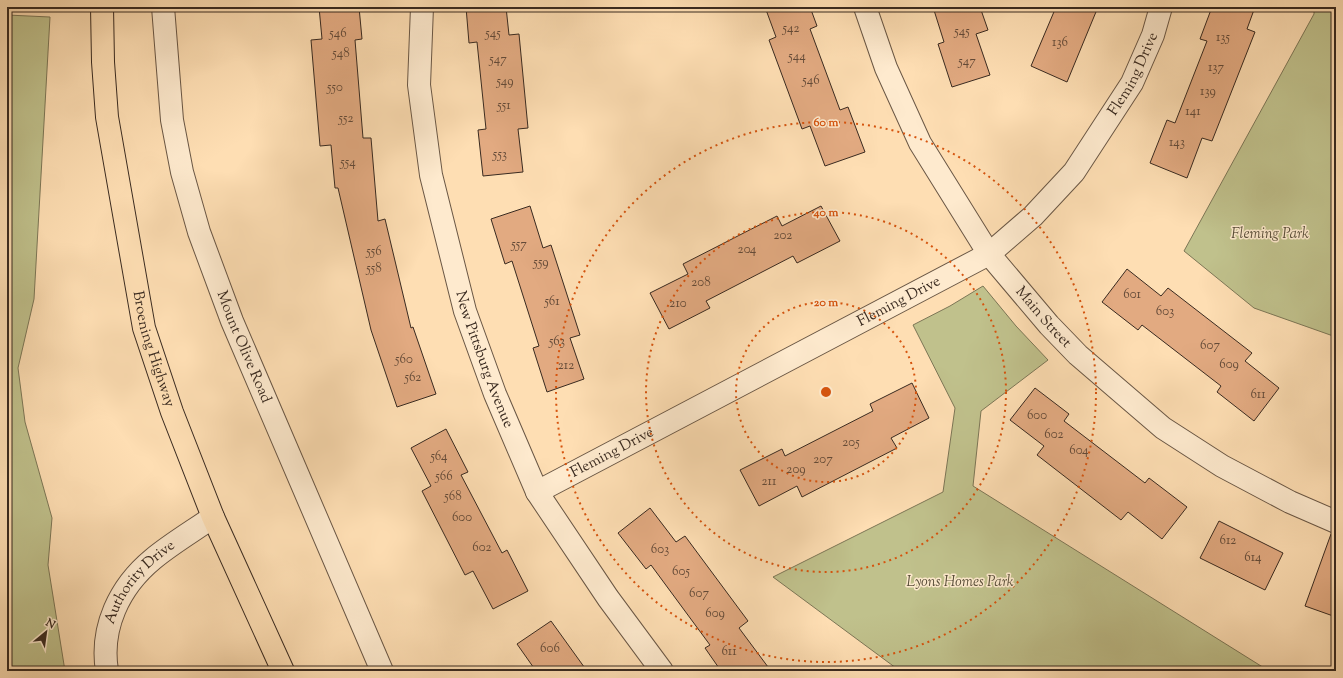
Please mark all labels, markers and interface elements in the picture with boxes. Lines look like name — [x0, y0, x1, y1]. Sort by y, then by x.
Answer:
house number: 542 — [781, 20, 800, 38]
house number: 545 — [953, 23, 970, 41]
house number: 546 — [328, 25, 347, 43]
house number: 545 — [484, 25, 501, 43]
street label: Fleming Drive — [1103, 29, 1163, 120]
house number: 135 — [1216, 29, 1231, 47]
house number: 136 — [1052, 34, 1068, 52]
house number: 548 — [331, 45, 350, 63]
house number: 544 — [787, 48, 806, 66]
house number: 547 — [488, 51, 507, 69]
house number: 547 — [957, 53, 976, 71]
house number: 137 — [1208, 59, 1225, 77]
house number: 546 — [801, 72, 820, 90]
house number: 549 — [495, 73, 514, 91]
house number: 550 — [326, 79, 343, 97]
house number: 139 — [1200, 83, 1216, 101]
house number: 551 — [496, 97, 511, 115]
house number: 141 — [1185, 103, 1201, 121]
house number: 552 — [337, 110, 354, 128]
text: 60 m — [814, 114, 838, 132]
house number: 143 — [1169, 134, 1185, 152]
house number: 553 — [492, 146, 507, 164]
house number: 554 — [339, 154, 356, 172]
text: 40 m — [813, 204, 838, 222]
park label: Fleming Park — [1231, 224, 1309, 245]
house number: 202 — [774, 227, 792, 245]
house number: 557 — [510, 236, 527, 254]
house number: 204 — [738, 241, 757, 259]
house number: 556 — [365, 243, 382, 261]
house number: 559 — [532, 254, 549, 272]
house number: 558 — [365, 260, 382, 278]
street label: Fleming Drive — [854, 271, 944, 332]
house number: 208 — [691, 274, 711, 292]
street label: Main Street — [1010, 282, 1076, 353]
house number: 601 — [1123, 286, 1141, 304]
street label: Mount Olive Road — [211, 288, 277, 407]
street label: Broening Highway — [127, 289, 180, 410]
street label: New Pittsburg Avenue — [450, 289, 519, 431]
house number: 561 — [543, 293, 560, 311]
text: 20 m — [814, 294, 838, 312]
house number: 210 — [669, 295, 687, 313]
house number: 603 — [1156, 303, 1174, 321]
house number: 563 — [548, 333, 565, 351]
house number: 607 — [1200, 337, 1220, 355]
house number: 560 — [394, 351, 413, 369]
house number: 609 — [1219, 356, 1239, 374]
house number: 212 — [558, 357, 574, 375]
house number: 562 — [404, 369, 421, 387]
centre of rings — [819, 385, 833, 399]
house number: 611 — [1250, 386, 1266, 404]
house number: 600 — [1027, 407, 1047, 425]
street label: Fleming Drive — [567, 422, 658, 483]
house number: 602 — [1044, 426, 1064, 444]
house number: 205 — [842, 434, 860, 452]
house number: 604 — [1069, 442, 1089, 460]
house number: 564 — [429, 448, 448, 466]
house number: 207 — [813, 451, 833, 469]
house number: 209 — [786, 461, 806, 479]
house number: 566 — [434, 468, 453, 486]
house number: 211 — [762, 473, 777, 491]
house number: 568 — [443, 488, 462, 506]
house number: 600 — [452, 509, 472, 527]
house number: 612 — [1220, 532, 1236, 550]
street label: Authority Drive — [100, 535, 179, 627]
house number: 602 — [472, 539, 492, 557]
house number: 603 — [651, 541, 669, 559]
house number: 614 — [1244, 549, 1262, 567]
house number: 605 — [672, 563, 690, 581]
park label: Lyons Homes Park — [906, 572, 1014, 593]
house number: 607 — [689, 585, 709, 603]
house number: 609 — [705, 605, 725, 623]
north arrow — [26, 612, 66, 652]
text: N — [42, 615, 58, 633]
house number: 606 — [540, 640, 560, 658]
house number: 611 — [721, 643, 737, 661]

